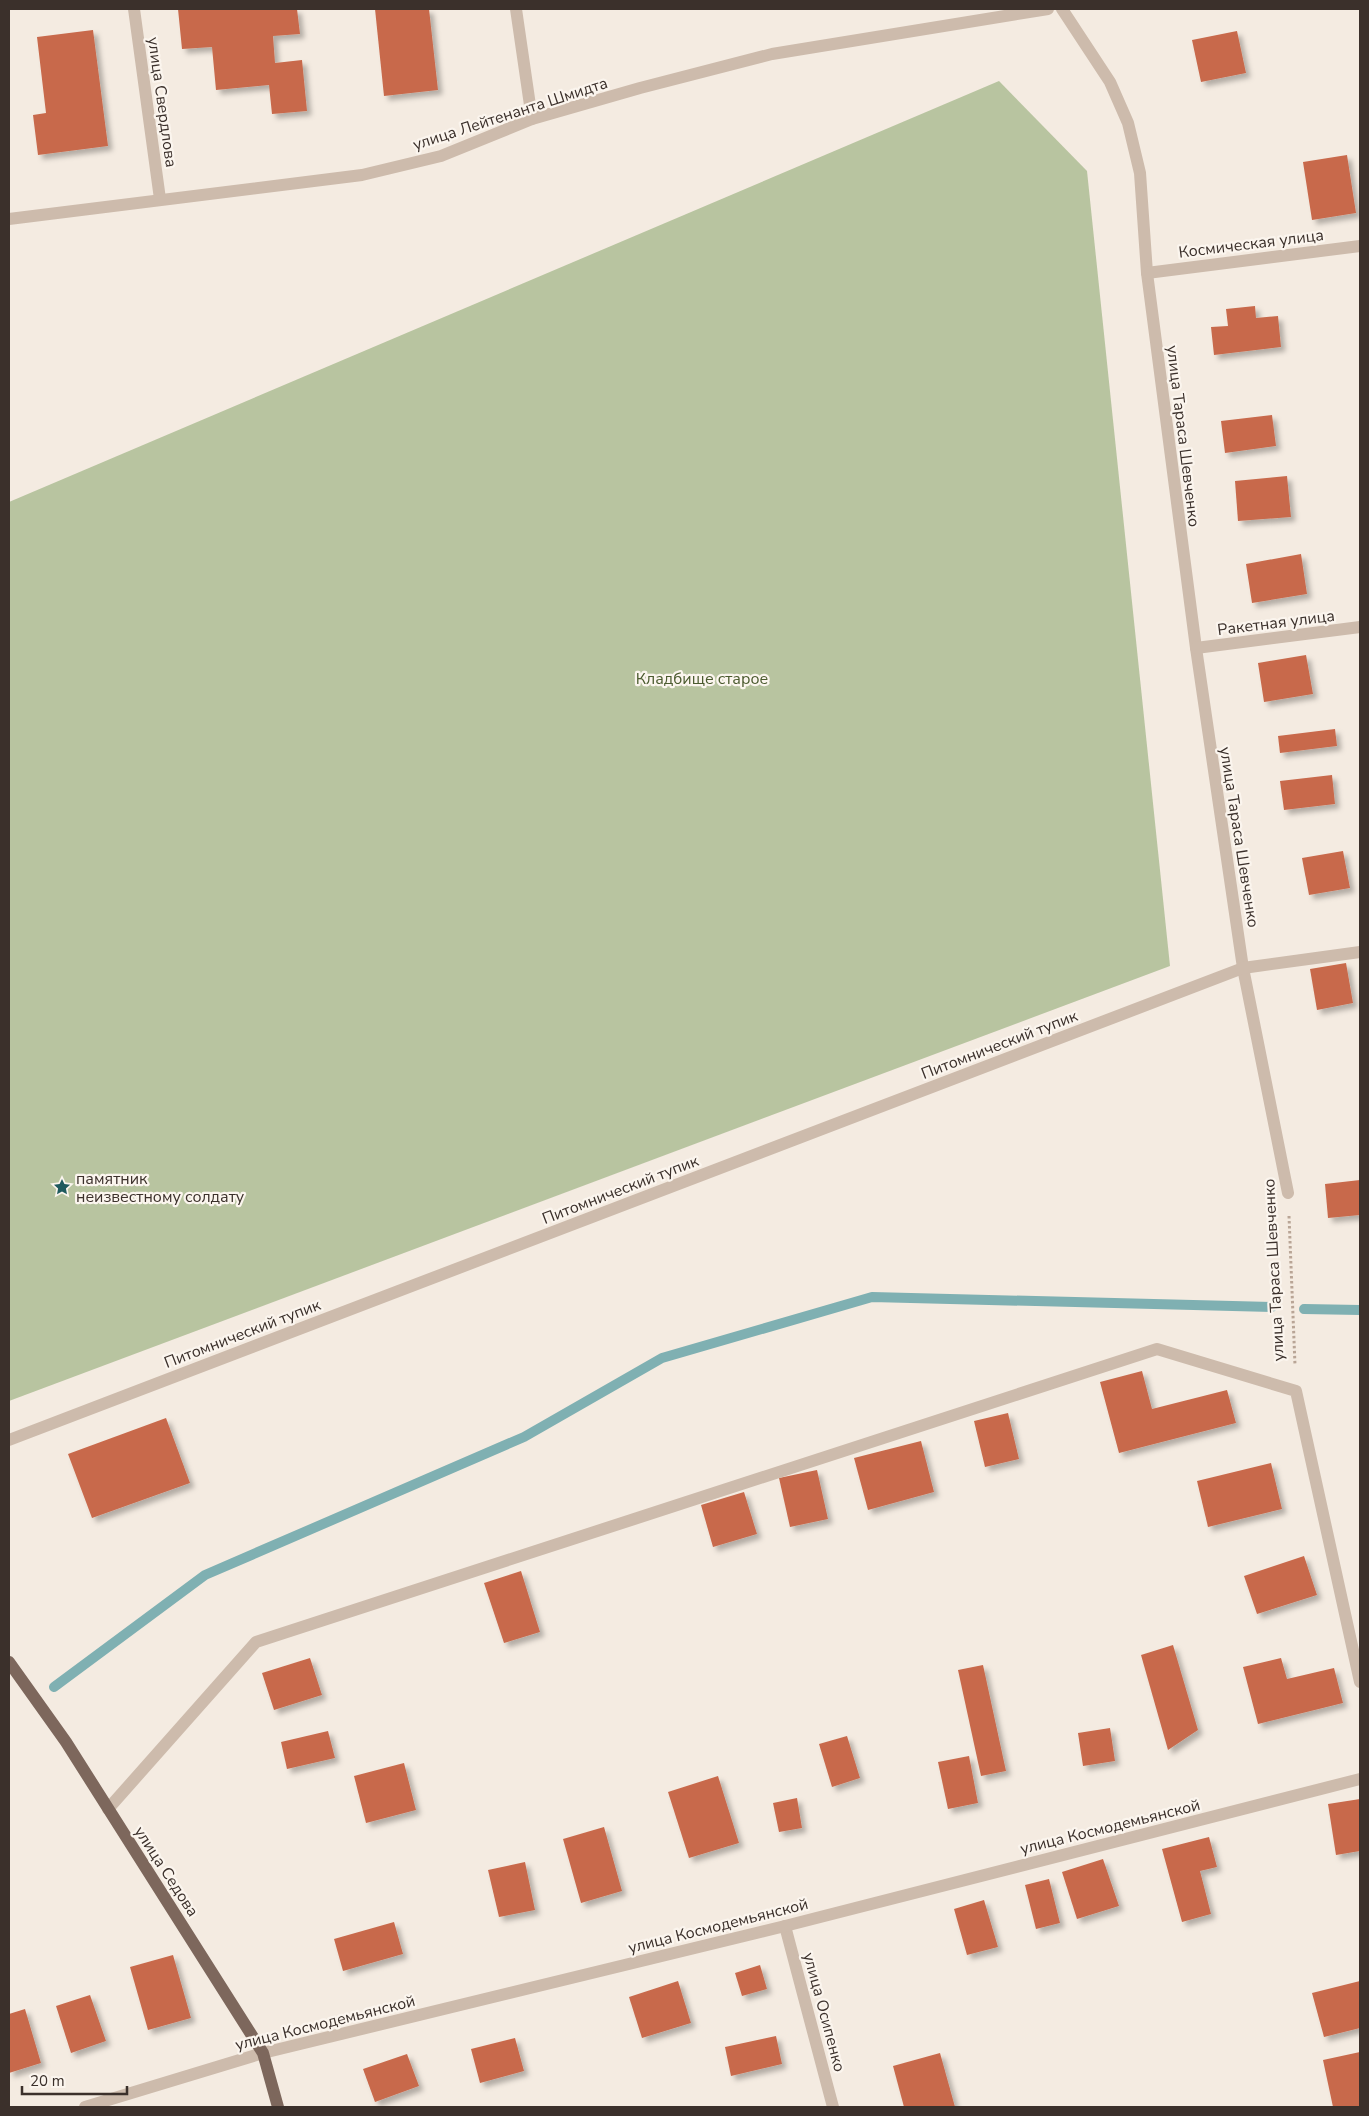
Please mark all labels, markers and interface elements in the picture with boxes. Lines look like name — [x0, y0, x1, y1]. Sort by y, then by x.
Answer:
street label: улица Свердлова — [142, 35, 182, 169]
street label: улица Лейтенанта Шмидта — [410, 72, 611, 156]
street label: Космическая улица — [1177, 224, 1325, 264]
street label: улица Тараса Шевченко — [1161, 344, 1205, 528]
street label: Ракетная улица — [1216, 605, 1336, 641]
park label: Кладбище старое — [636, 668, 768, 690]
street label: улица Тараса Шевченко — [1214, 745, 1264, 929]
street label: Питомнический тупик — [918, 1005, 1081, 1085]
street label: Питомнический тупик — [539, 1150, 702, 1230]
place label: памятник неизвестному солдату — [76, 1168, 245, 1208]
place icon: памятник неизвестному солдату — [52, 1177, 72, 1197]
street label: улица Тараса Шевченко — [1258, 1178, 1290, 1362]
street label: Питомнический тупик — [161, 1294, 324, 1374]
street label: улица Космодемьянской — [1018, 1794, 1203, 1860]
street label: улица Седова — [129, 1822, 204, 1921]
street label: улица Космодемьянской — [626, 1893, 811, 1959]
street label: улица Осипенко — [798, 1950, 851, 2074]
street label: улица Космодемьянской — [233, 1990, 418, 2056]
scale bar — [22, 2064, 128, 2096]
text: 20 m — [30, 2071, 65, 2091]

